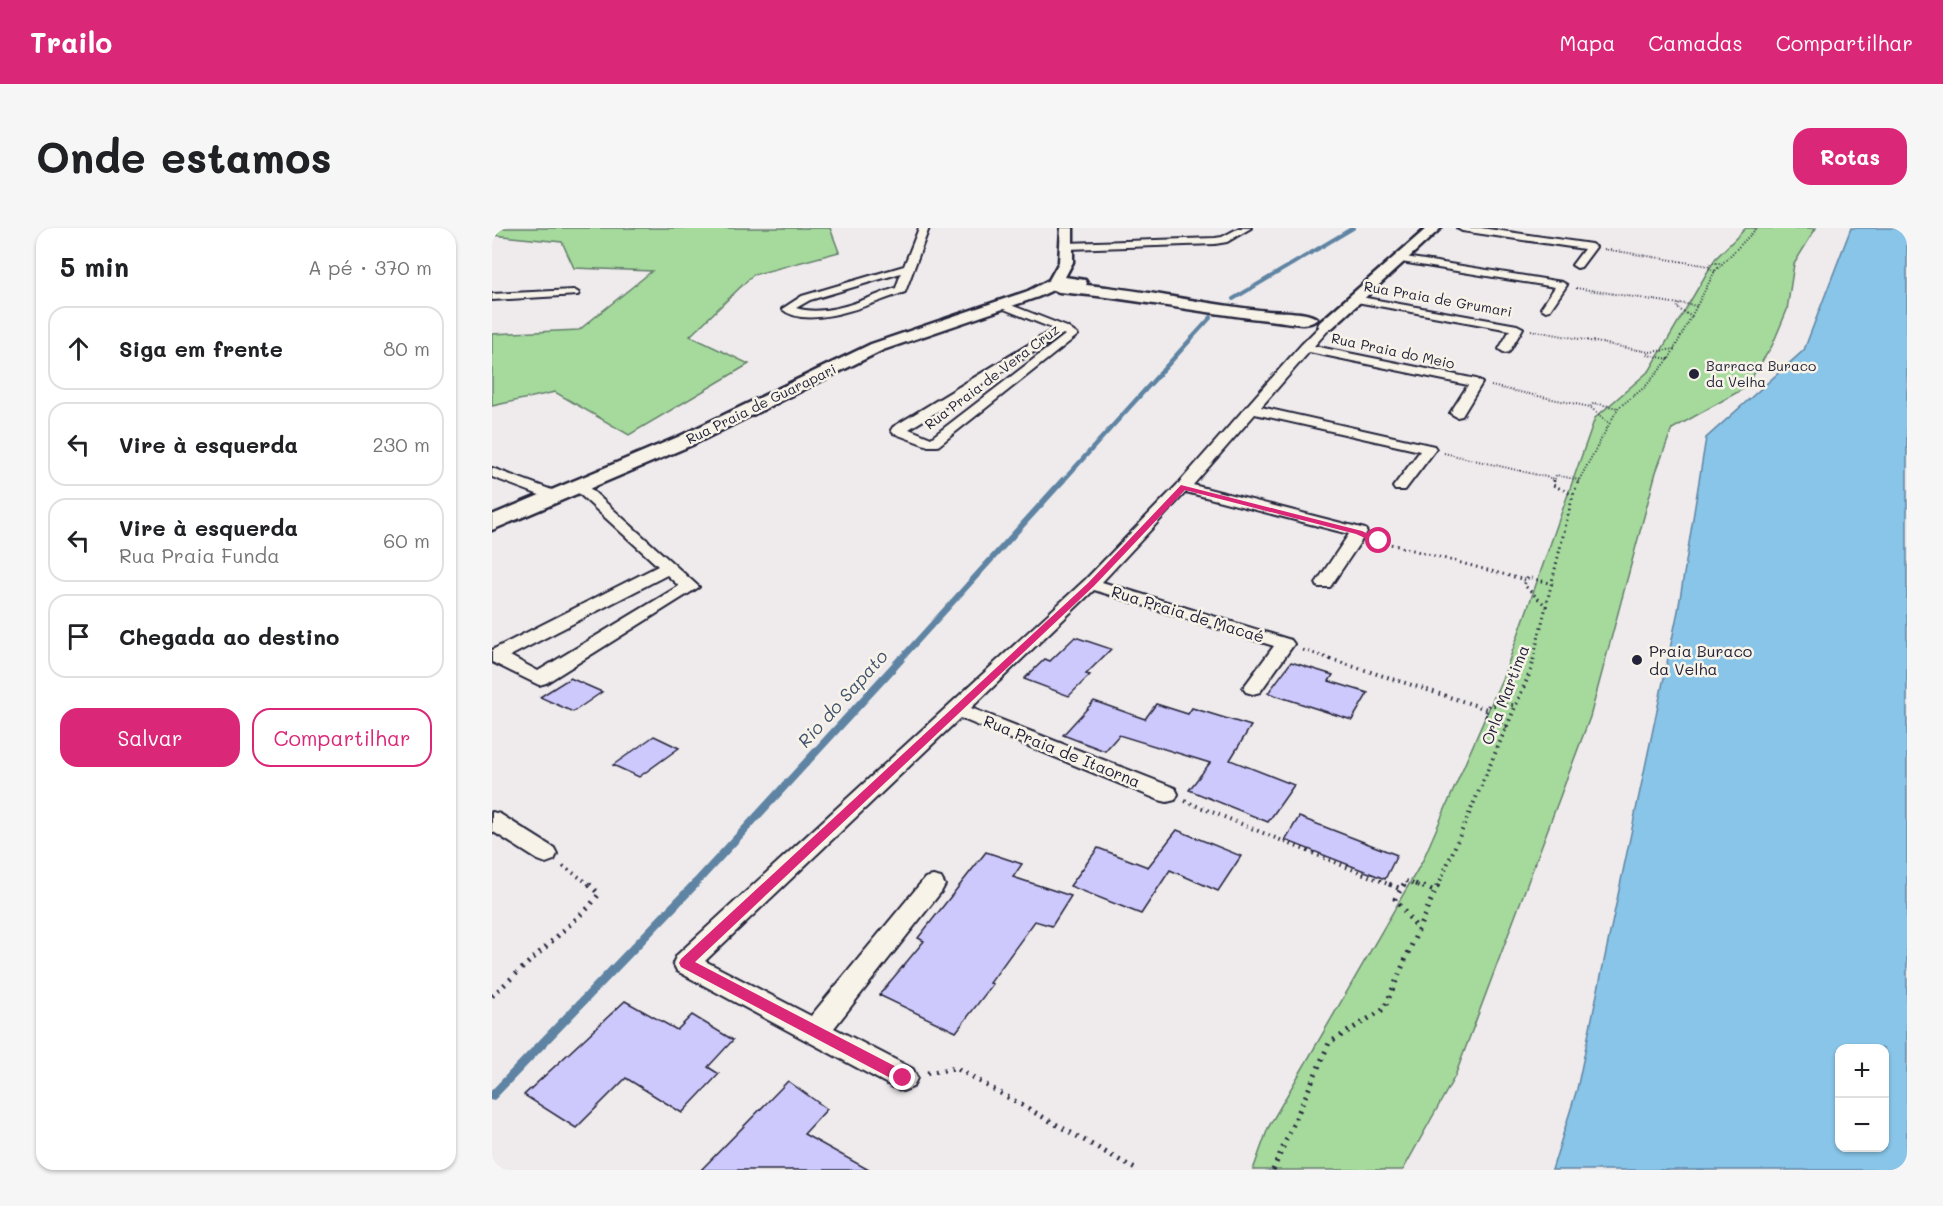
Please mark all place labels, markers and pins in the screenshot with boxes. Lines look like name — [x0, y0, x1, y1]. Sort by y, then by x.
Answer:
place label: Barraca Buraco da Velha — [1706, 356, 1816, 391]
marker: Barraca Buraco da Velha — [1687, 367, 1701, 381]
place label: Praia Buraco da Velha — [1649, 640, 1752, 679]
marker: Praia Buraco da Velha — [1630, 653, 1644, 667]

